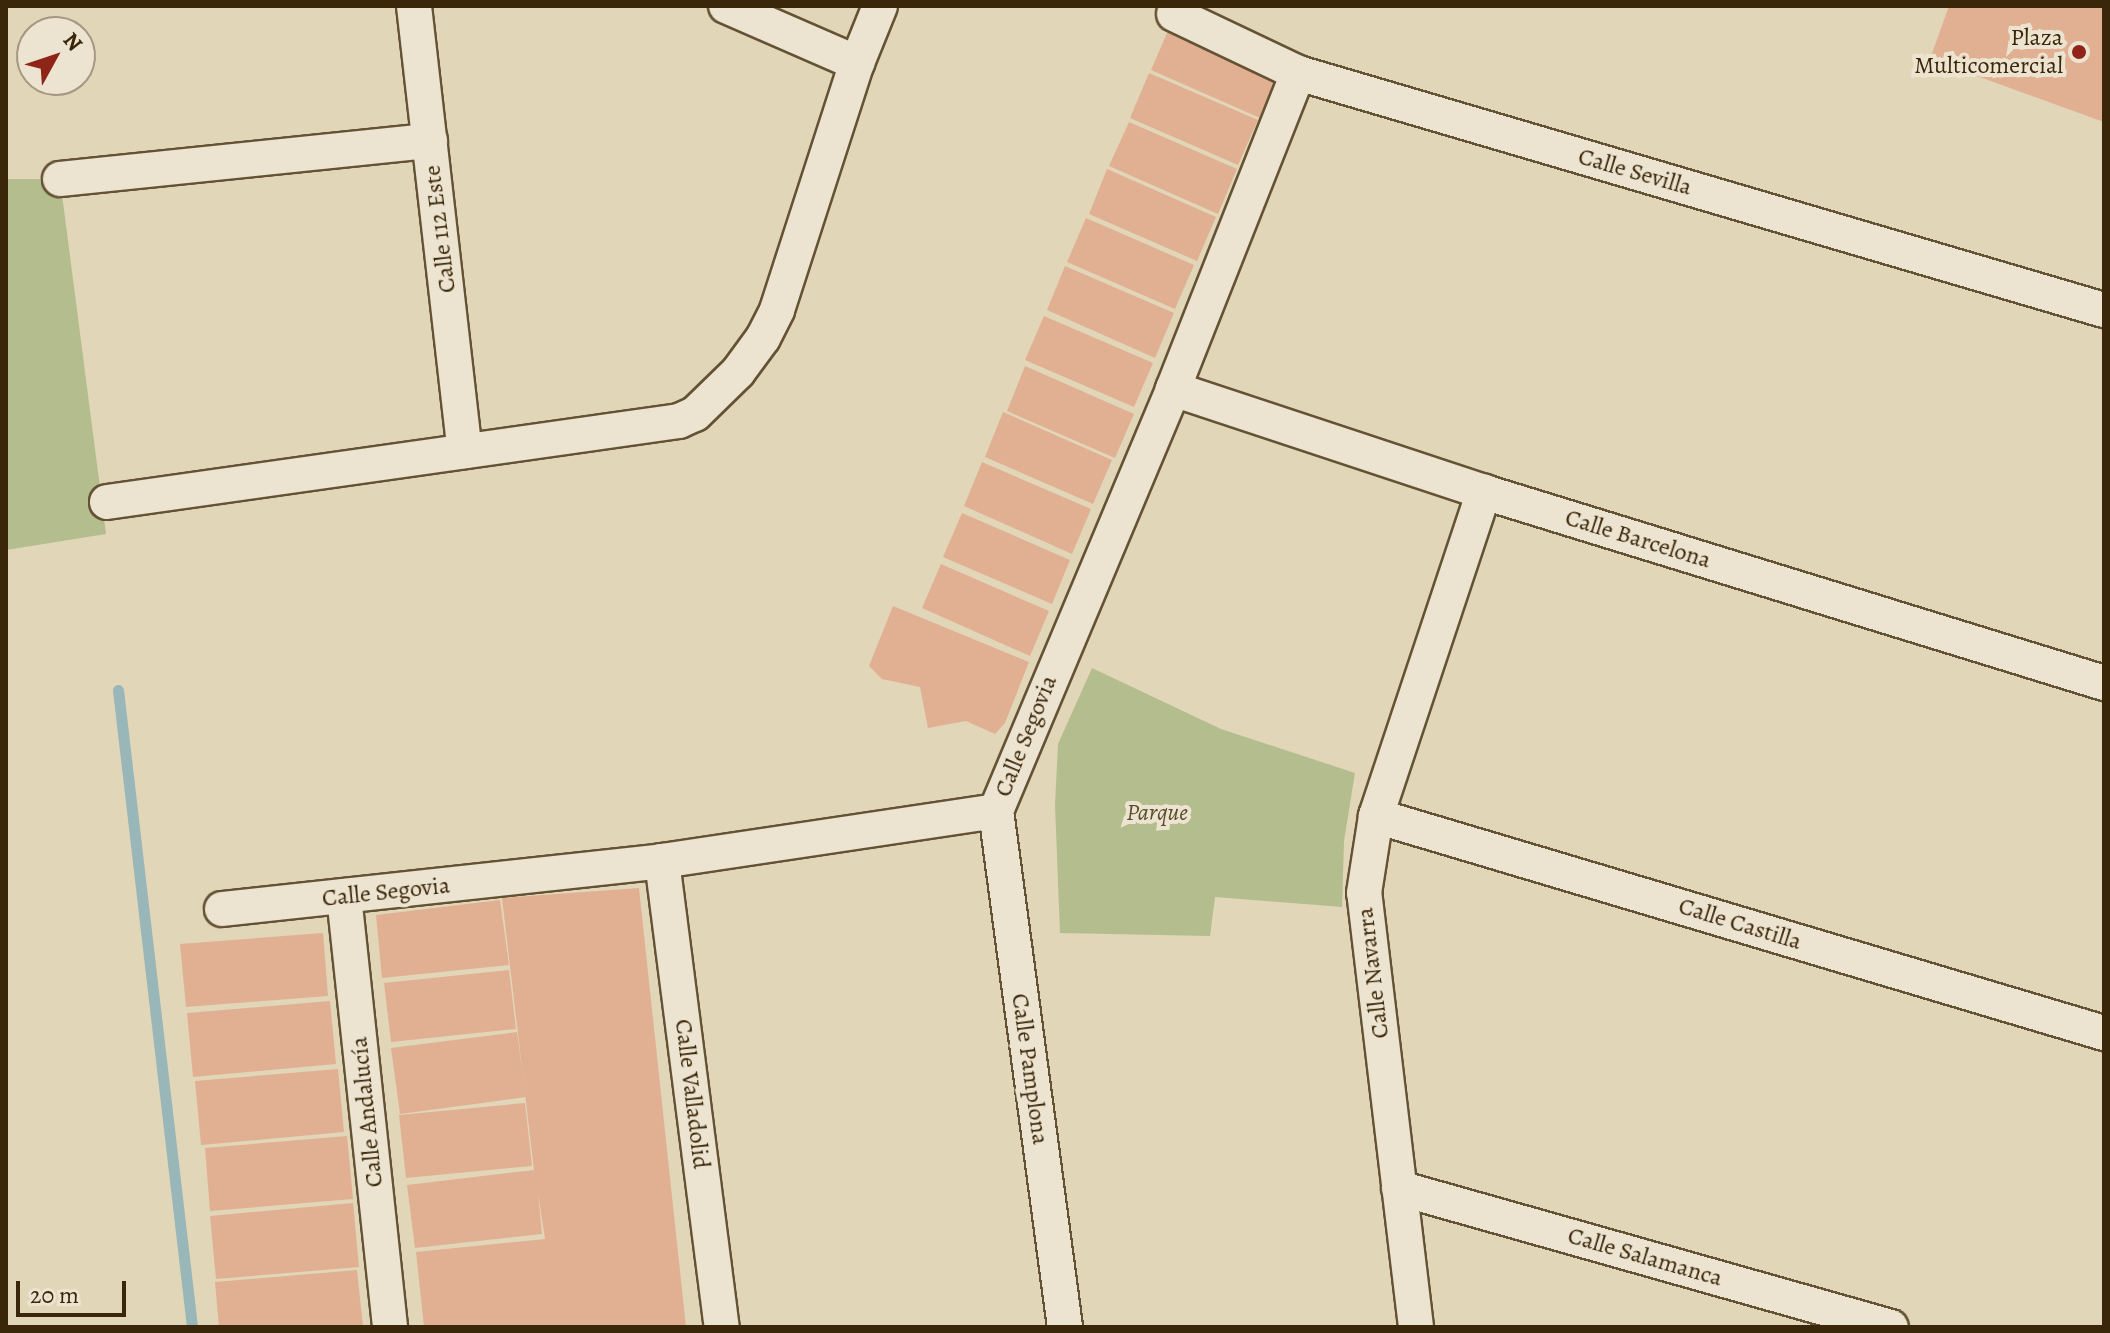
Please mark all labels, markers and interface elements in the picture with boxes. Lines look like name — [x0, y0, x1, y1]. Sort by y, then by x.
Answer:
north arrow — [16, 16, 96, 96]
place label: Plaza Multicomercial — [1914, 24, 2063, 80]
text: N — [56, 26, 89, 58]
marker: Plaza Multicomercial — [2070, 43, 2088, 61]
street label: Calle Sevilla — [1575, 142, 1695, 202]
street label: Calle 112 Este — [418, 163, 462, 295]
street label: Calle Barcelona — [1562, 503, 1714, 575]
street label: Calle Segovia — [989, 671, 1063, 801]
park label: Parque — [1126, 799, 1188, 827]
street label: Calle Segovia — [321, 871, 451, 913]
street label: Calle Castilla — [1675, 892, 1805, 956]
street label: Calle Navarra — [1351, 906, 1395, 1040]
street label: Calle Pamplona — [1005, 992, 1055, 1146]
street label: Calle Valladolid — [669, 1018, 715, 1170]
street label: Calle Andalucía — [345, 1035, 389, 1189]
street label: Calle Salamanca — [1564, 1221, 1726, 1293]
scale bar — [20, 1265, 130, 1315]
text: 20 m — [30, 1279, 79, 1311]

